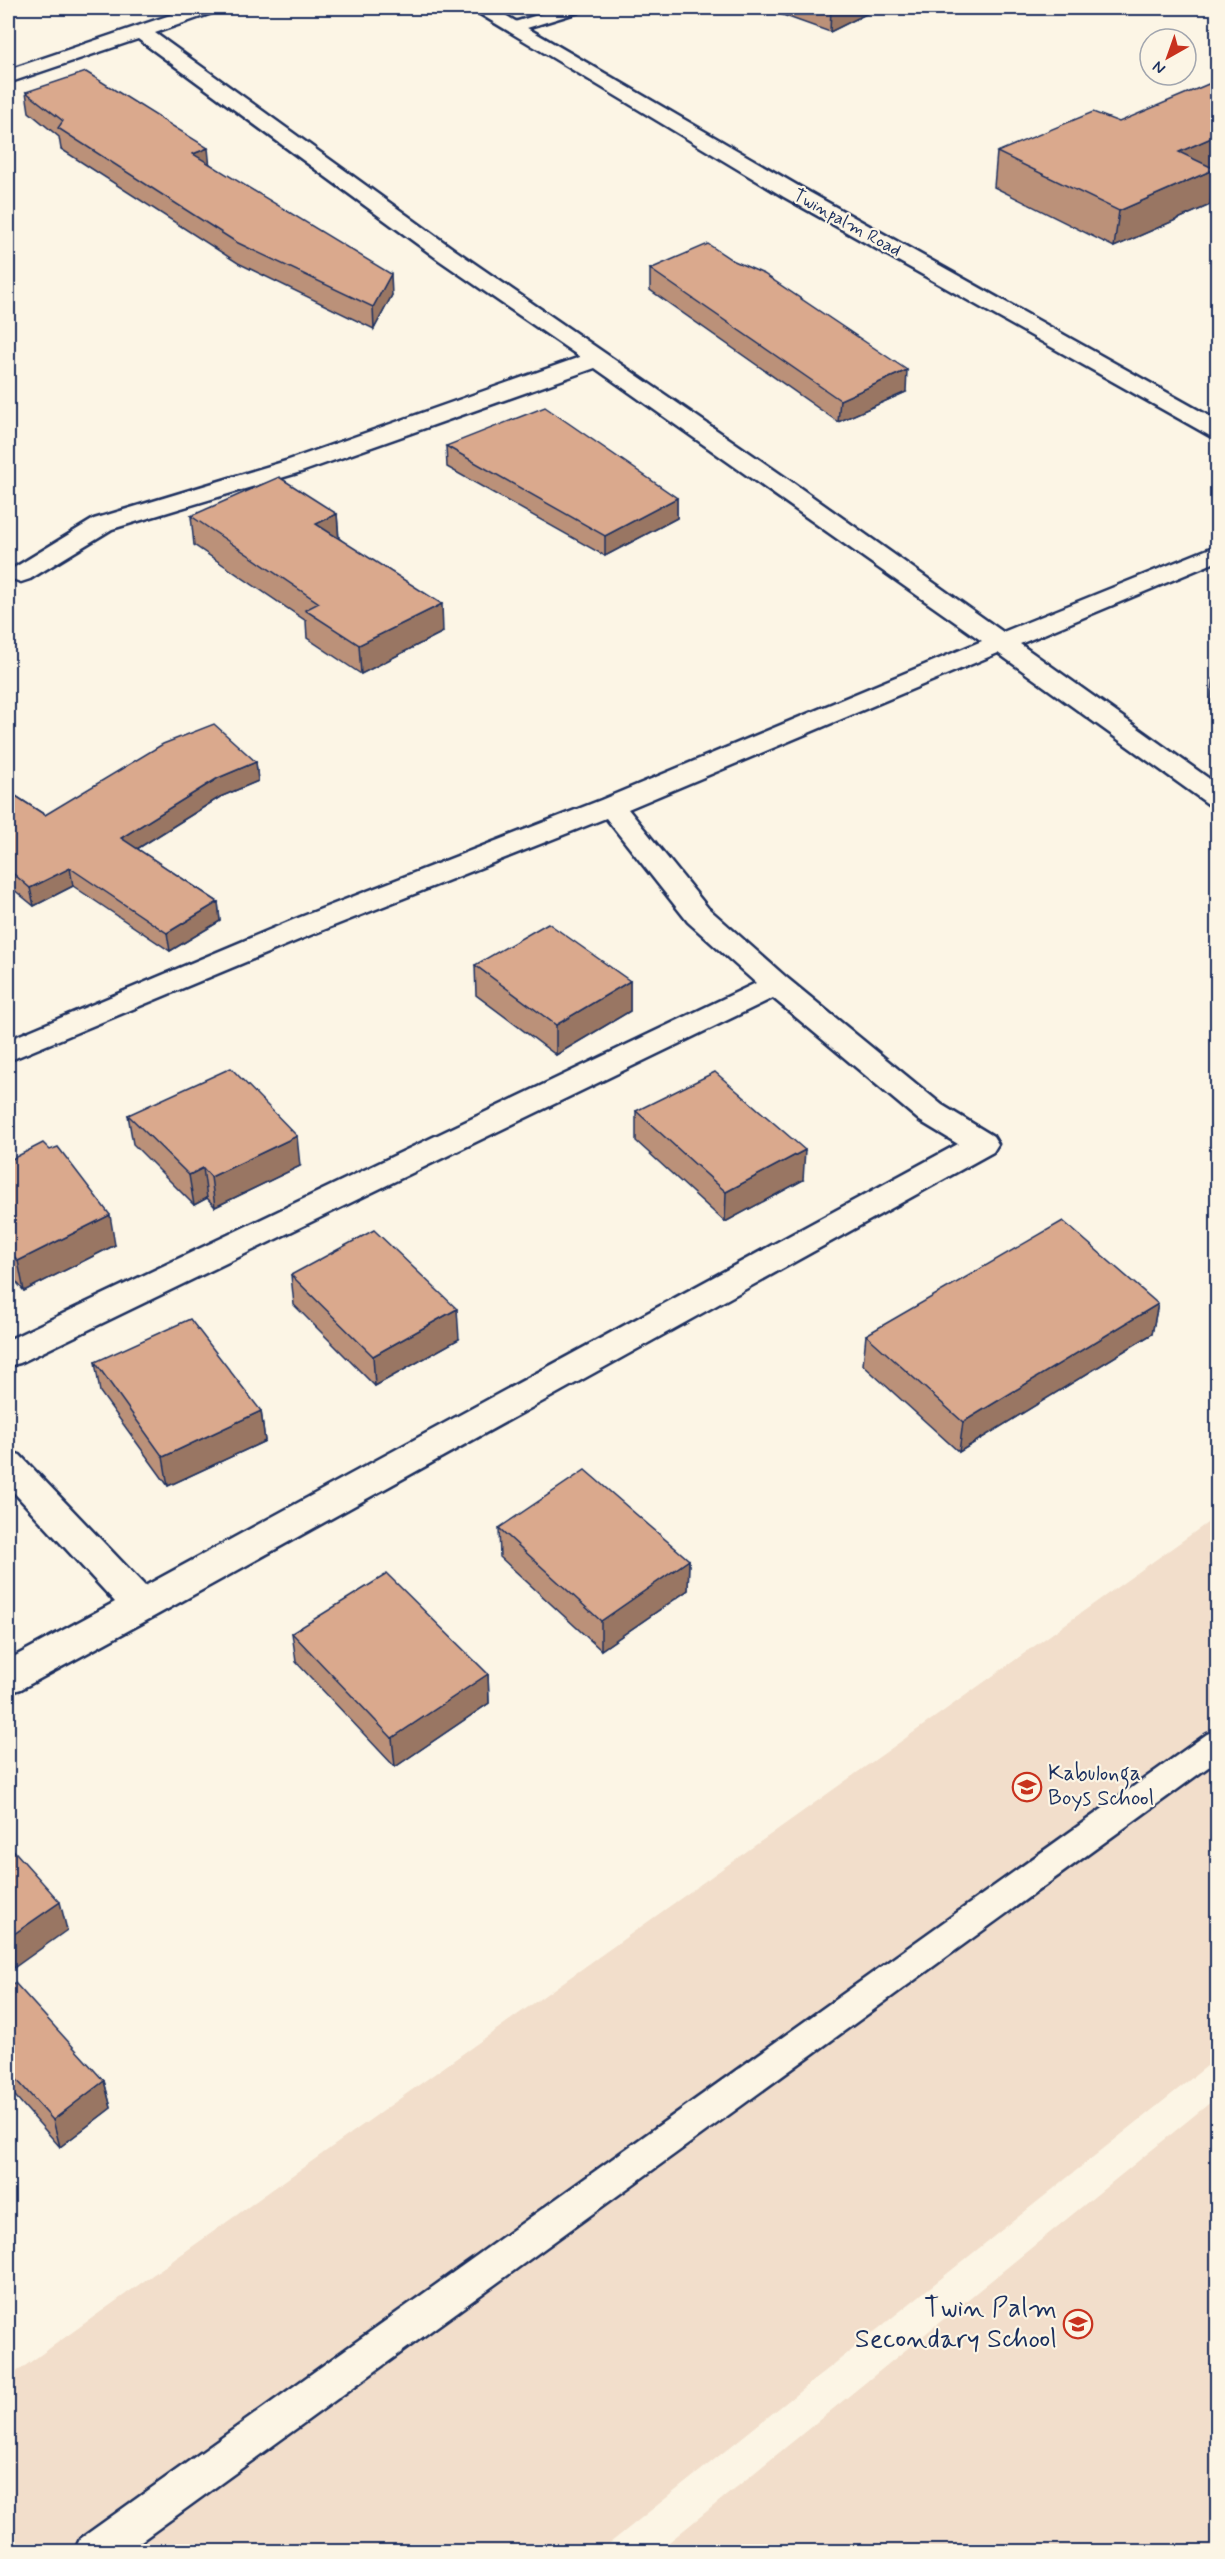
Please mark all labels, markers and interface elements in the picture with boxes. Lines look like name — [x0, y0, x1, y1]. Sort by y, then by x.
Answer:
north arrow — [1138, 27, 1198, 87]
text: N — [1148, 56, 1170, 79]
street label: Twinpalm Road — [788, 183, 906, 263]
place label: Kabulonga Boys School — [1048, 1760, 1154, 1813]
school or university icon: Kabulonga Boys School — [1011, 1771, 1043, 1803]
place label: Twin Palm Secondary School — [855, 2291, 1057, 2357]
school or university icon: Twin Palm Secondary School — [1062, 2308, 1094, 2340]

